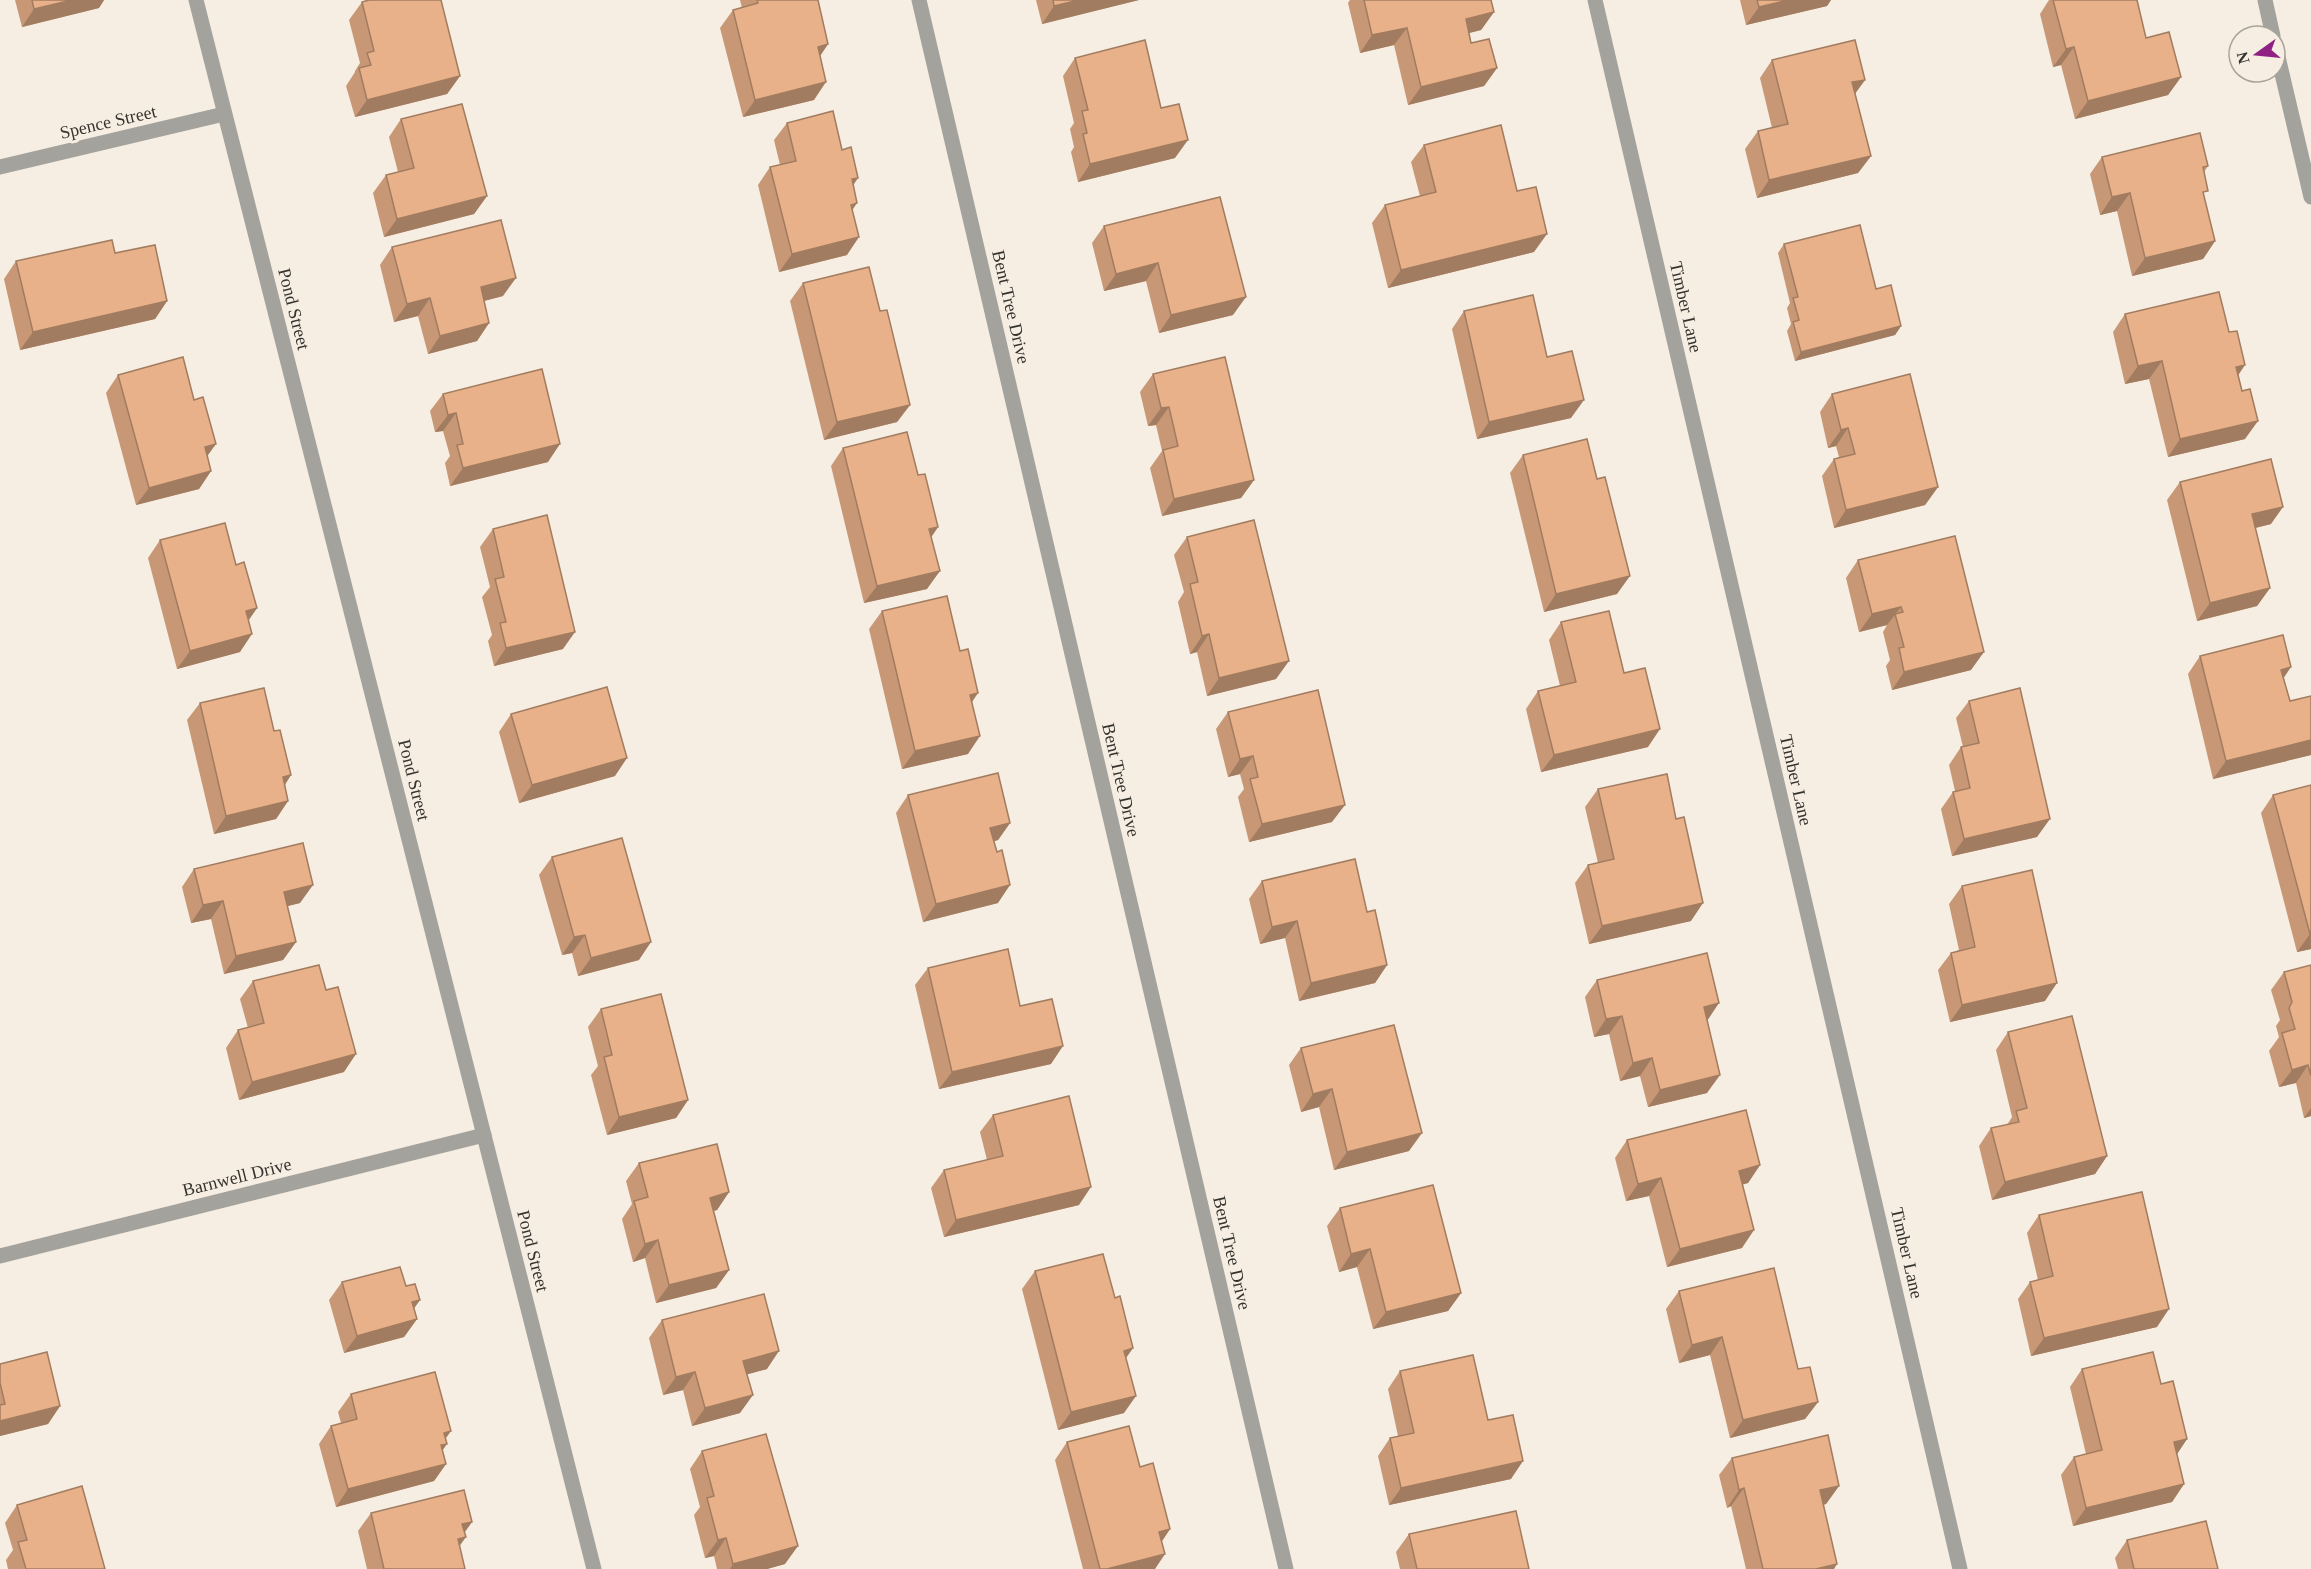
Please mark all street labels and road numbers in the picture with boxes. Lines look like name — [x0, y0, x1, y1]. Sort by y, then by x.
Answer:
street label: Spence Street — [58, 101, 158, 143]
street label: Bent Tree Drive — [988, 248, 1034, 366]
street label: Timber Lane — [1666, 260, 1706, 354]
street label: Pond Street — [274, 266, 314, 352]
street label: Bent Tree Drive — [1098, 721, 1144, 839]
street label: Timber Lane — [1776, 733, 1816, 827]
street label: Pond Street — [394, 737, 434, 823]
street label: Barnwell Drive — [181, 1154, 294, 1200]
street label: Bent Tree Drive — [1209, 1194, 1255, 1312]
street label: Timber Lane — [1887, 1206, 1927, 1300]
street label: Pond Street — [513, 1208, 553, 1294]

